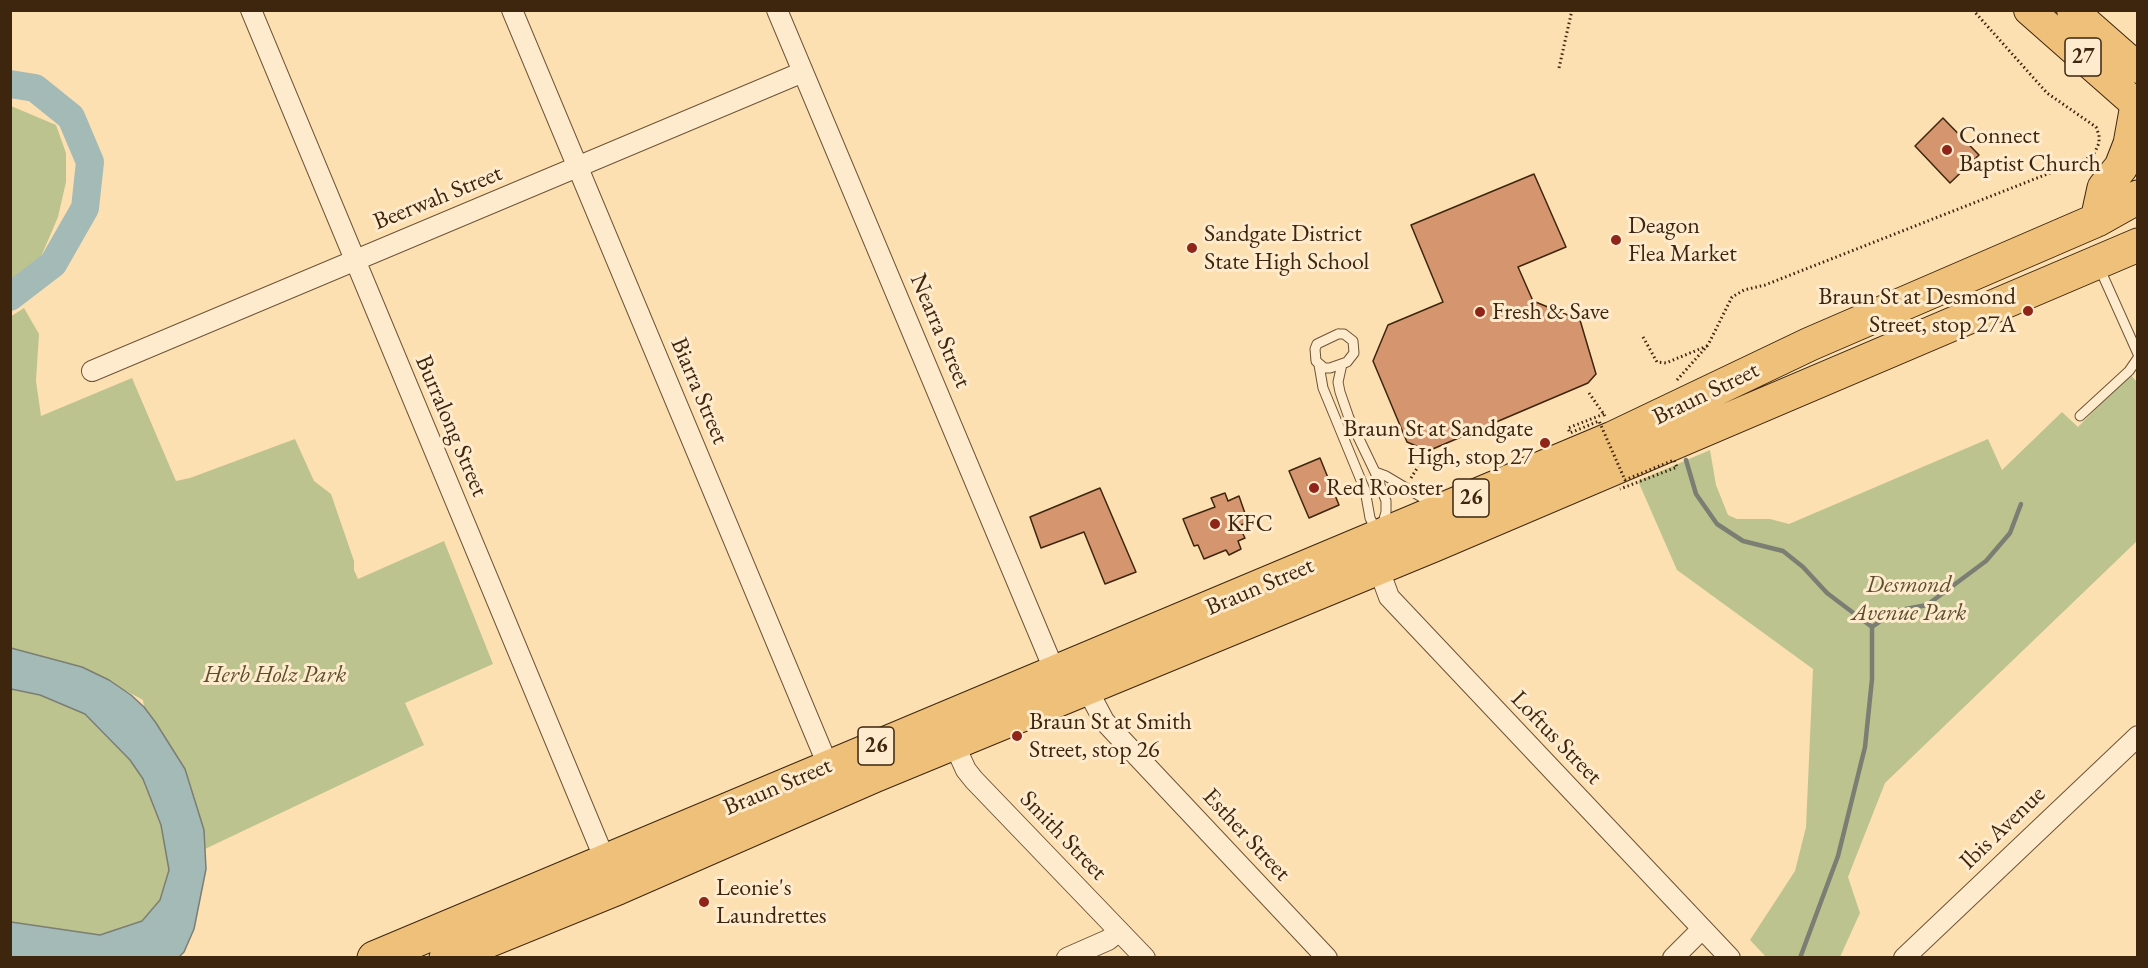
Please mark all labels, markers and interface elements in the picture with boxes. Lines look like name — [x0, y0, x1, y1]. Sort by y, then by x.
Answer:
road number: 27 — [2065, 38, 2101, 76]
place label: Connect Baptist Church — [1959, 122, 2101, 178]
marker: Connect Baptist Church — [1940, 143, 1954, 157]
street label: Beerwah Street — [369, 159, 507, 237]
place label: Deagon Flea Market — [1628, 212, 1737, 268]
place label: Sandgate District State High School — [1204, 220, 1369, 276]
marker: Deagon Flea Market — [1609, 233, 1623, 247]
marker: Sandgate District State High School — [1185, 241, 1199, 255]
street label: Nearra Street — [903, 270, 977, 392]
place label: Braun St at Desmond Street, stop 27A — [1818, 283, 2016, 339]
place label: Fresh & Save — [1492, 298, 1609, 326]
marker: Braun St at Desmond Street, stop 27A — [2021, 304, 2035, 318]
marker: Fresh & Save — [1473, 305, 1487, 319]
street label: Biarra Street — [664, 334, 734, 448]
street label: Burralong Street — [408, 351, 494, 501]
street label: Braun Street — [1648, 356, 1764, 432]
place label: Braun St at Sandgate High, stop 27 — [1343, 415, 1533, 471]
marker: Braun St at Sandgate High, stop 27 — [1538, 436, 1552, 450]
place label: Red Rooster — [1326, 474, 1443, 502]
road number: 26 — [1453, 479, 1489, 517]
marker: Red Rooster — [1307, 481, 1321, 495]
place label: KFC — [1227, 510, 1273, 538]
marker: KFC — [1208, 517, 1222, 531]
street label: Braun Street — [1202, 551, 1318, 623]
park label: Desmond Avenue Park — [1851, 571, 1967, 627]
park label: Herb Holz Park — [204, 661, 346, 689]
street label: Loftus Street — [1504, 685, 1608, 791]
place label: Braun St at Smith Street, stop 26 — [1029, 708, 1192, 764]
road number: 26 — [858, 727, 894, 765]
marker: Braun St at Smith Street, stop 26 — [1010, 729, 1024, 743]
street label: Braun Street — [720, 751, 836, 823]
street label: Ibis Avenue — [1954, 780, 2052, 876]
street label: Esther Street — [1196, 783, 1296, 887]
street label: Smith Street — [1013, 785, 1113, 887]
place label: Leonie's Laundrettes — [716, 874, 827, 930]
marker: Leonie's Laundrettes — [697, 895, 711, 909]

